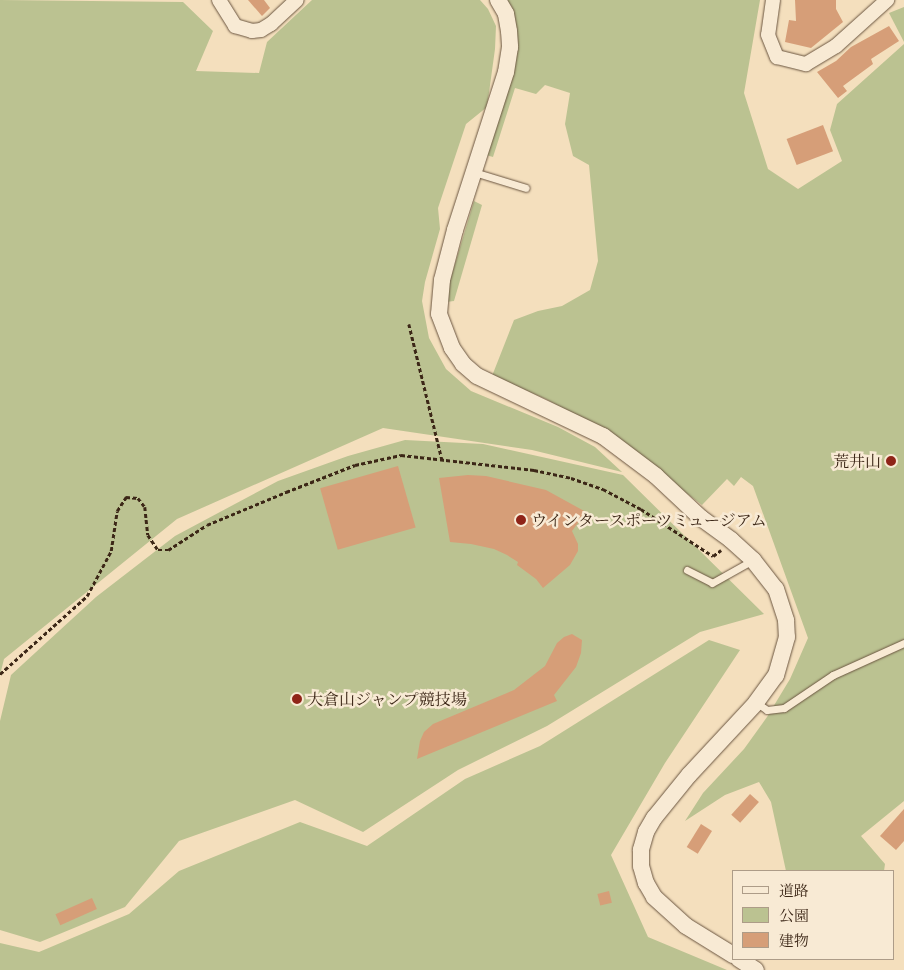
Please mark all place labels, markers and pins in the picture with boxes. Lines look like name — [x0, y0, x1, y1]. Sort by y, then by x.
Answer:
place label: 荒井山 — [833, 451, 881, 471]
marker: 荒井山 — [885, 455, 897, 467]
place label: ウインタースポーツミュージアム — [531, 510, 771, 530]
marker: ウインタースポーツミュージアム — [515, 514, 527, 526]
place label: 大倉山ジャンプ競技場 — [307, 689, 467, 709]
marker: 大倉山ジャンプ競技場 — [291, 693, 303, 705]

